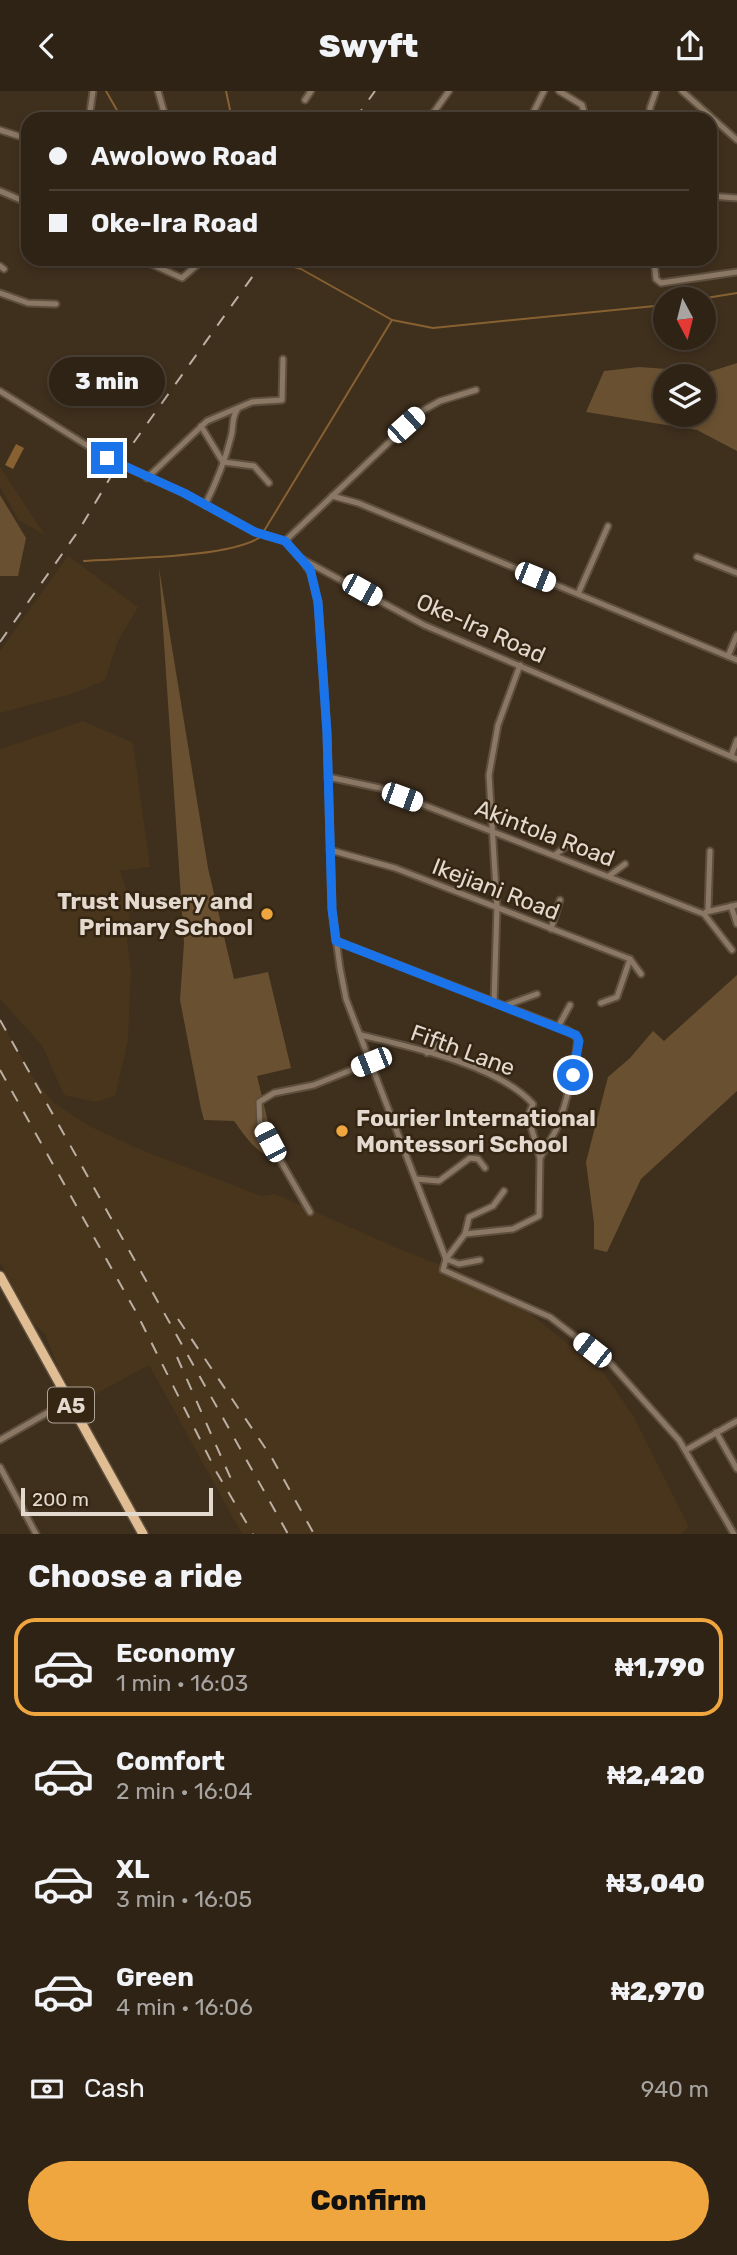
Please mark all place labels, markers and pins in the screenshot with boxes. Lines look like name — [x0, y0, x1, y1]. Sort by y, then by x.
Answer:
place label: Trust Nusery and Primary School — [57, 887, 253, 941]
marker: Trust Nusery and Primary School — [259, 906, 275, 922]
place label: Fourier International Montessori School — [356, 1104, 596, 1158]
marker: Fourier International Montessori School — [334, 1123, 350, 1139]

